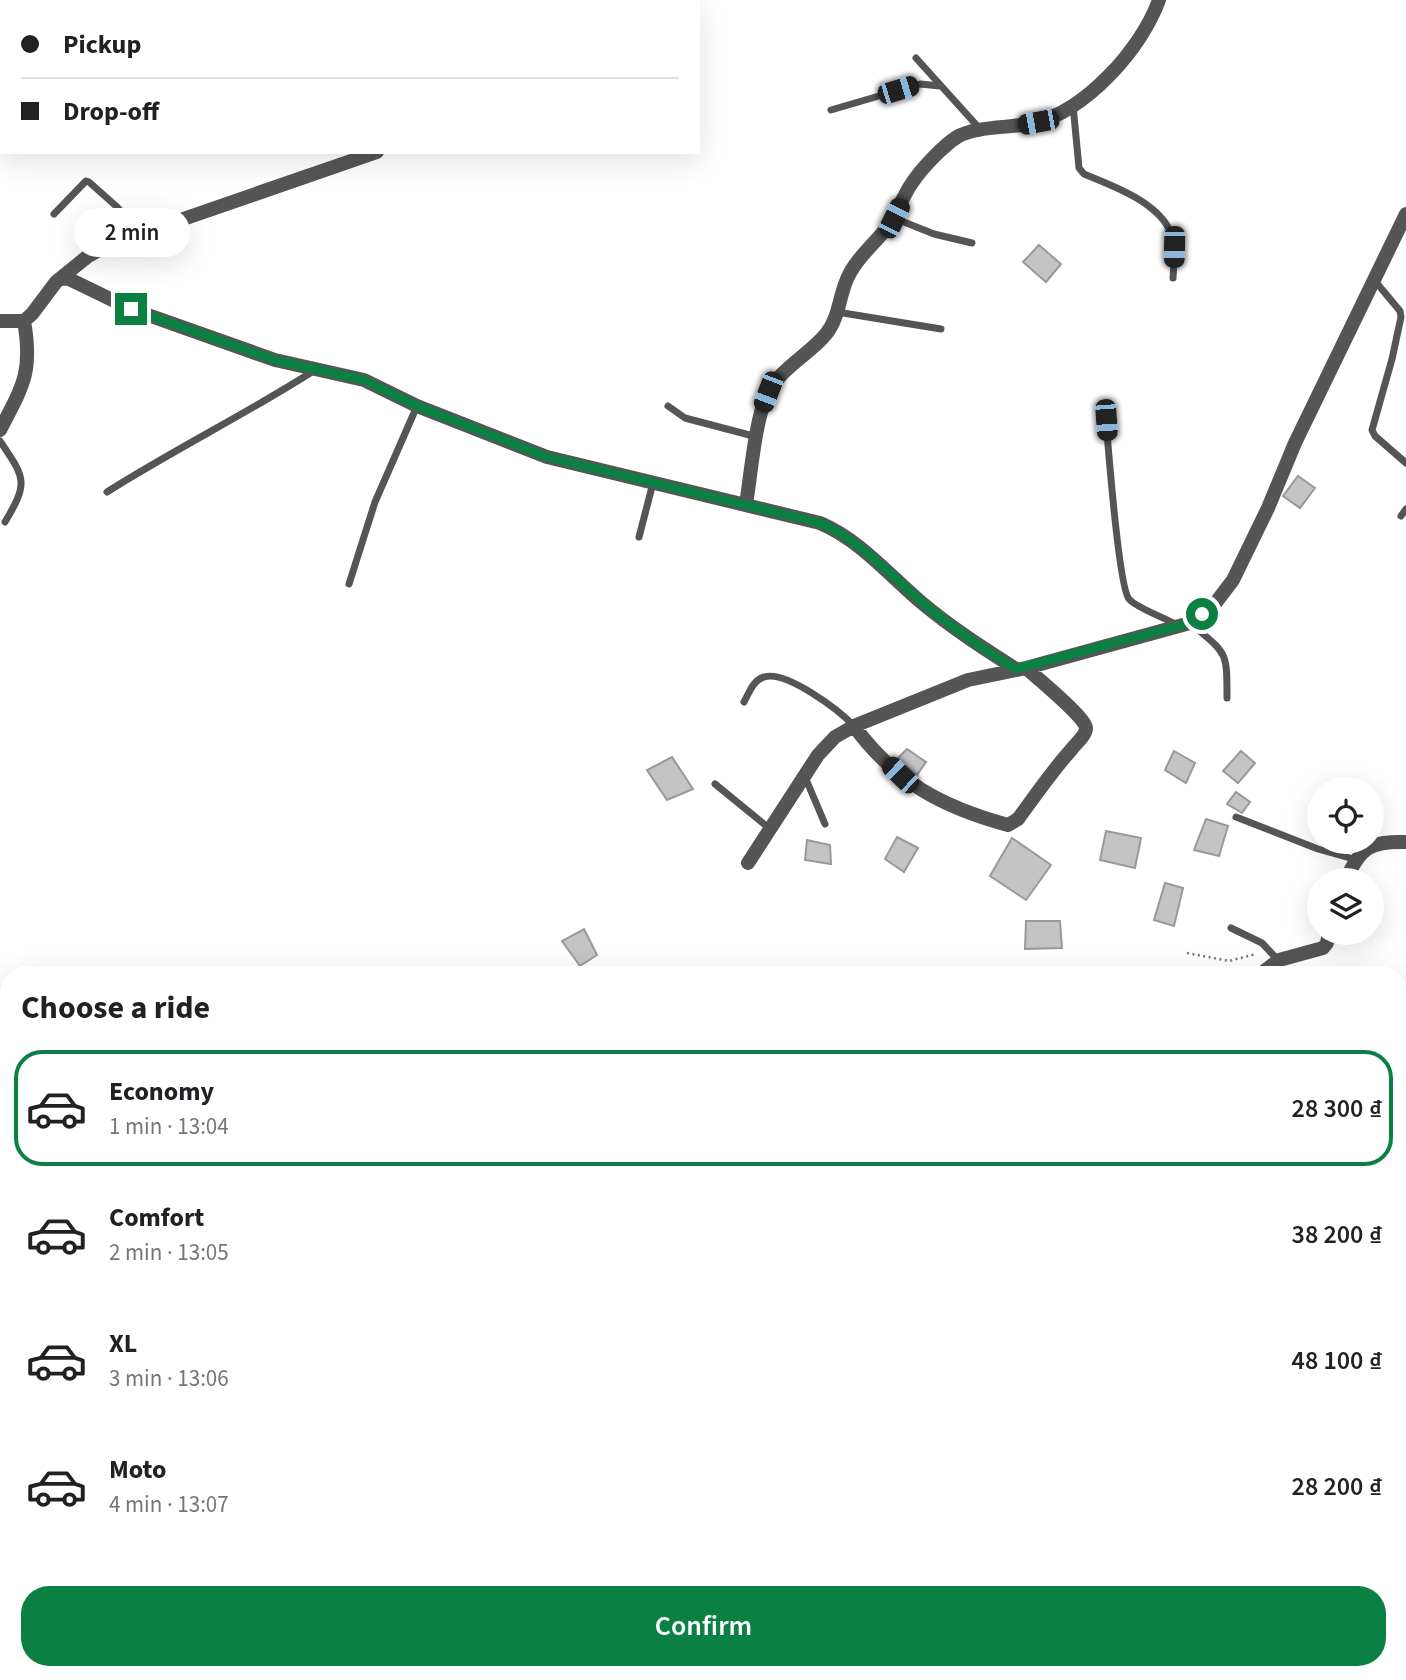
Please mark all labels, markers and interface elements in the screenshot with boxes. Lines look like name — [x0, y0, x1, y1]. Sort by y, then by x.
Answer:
text: Pickup — [63, 26, 141, 63]
car — [875, 74, 922, 106]
text: Drop-off — [63, 93, 159, 130]
car — [1016, 108, 1061, 136]
car — [876, 195, 913, 241]
callout: 2 min — [73, 208, 189, 256]
text: 2 min — [105, 216, 159, 249]
car — [1164, 226, 1185, 268]
route end — [115, 293, 147, 325]
car — [751, 369, 786, 415]
car — [1095, 398, 1118, 442]
route start — [1186, 598, 1218, 630]
car — [878, 753, 923, 797]
map controls — [1307, 777, 1384, 945]
button: locate — [1307, 777, 1384, 854]
button: layers — [1307, 868, 1384, 945]
text: Choose a ride — [21, 985, 210, 1031]
text: Economy — [109, 1073, 214, 1110]
icon: car — [25, 1077, 88, 1140]
text: 28 300 ₫ — [1292, 1090, 1382, 1127]
text: 1 min · 13:04 — [109, 1110, 229, 1143]
text: Comfort — [109, 1199, 204, 1236]
icon: car — [25, 1203, 88, 1266]
text: 38 200 ₫ — [1292, 1216, 1382, 1253]
text: 2 min · 13:05 — [109, 1236, 229, 1269]
text: XL — [109, 1325, 137, 1362]
icon: car — [25, 1329, 88, 1392]
text: 48 100 ₫ — [1292, 1342, 1382, 1379]
text: 3 min · 13:06 — [109, 1362, 229, 1395]
text: Moto — [109, 1451, 166, 1488]
icon: car — [25, 1455, 88, 1518]
text: 28 200 ₫ — [1292, 1468, 1382, 1505]
text: 4 min · 13:07 — [109, 1488, 229, 1521]
button: Confirm — [21, 1586, 1386, 1666]

